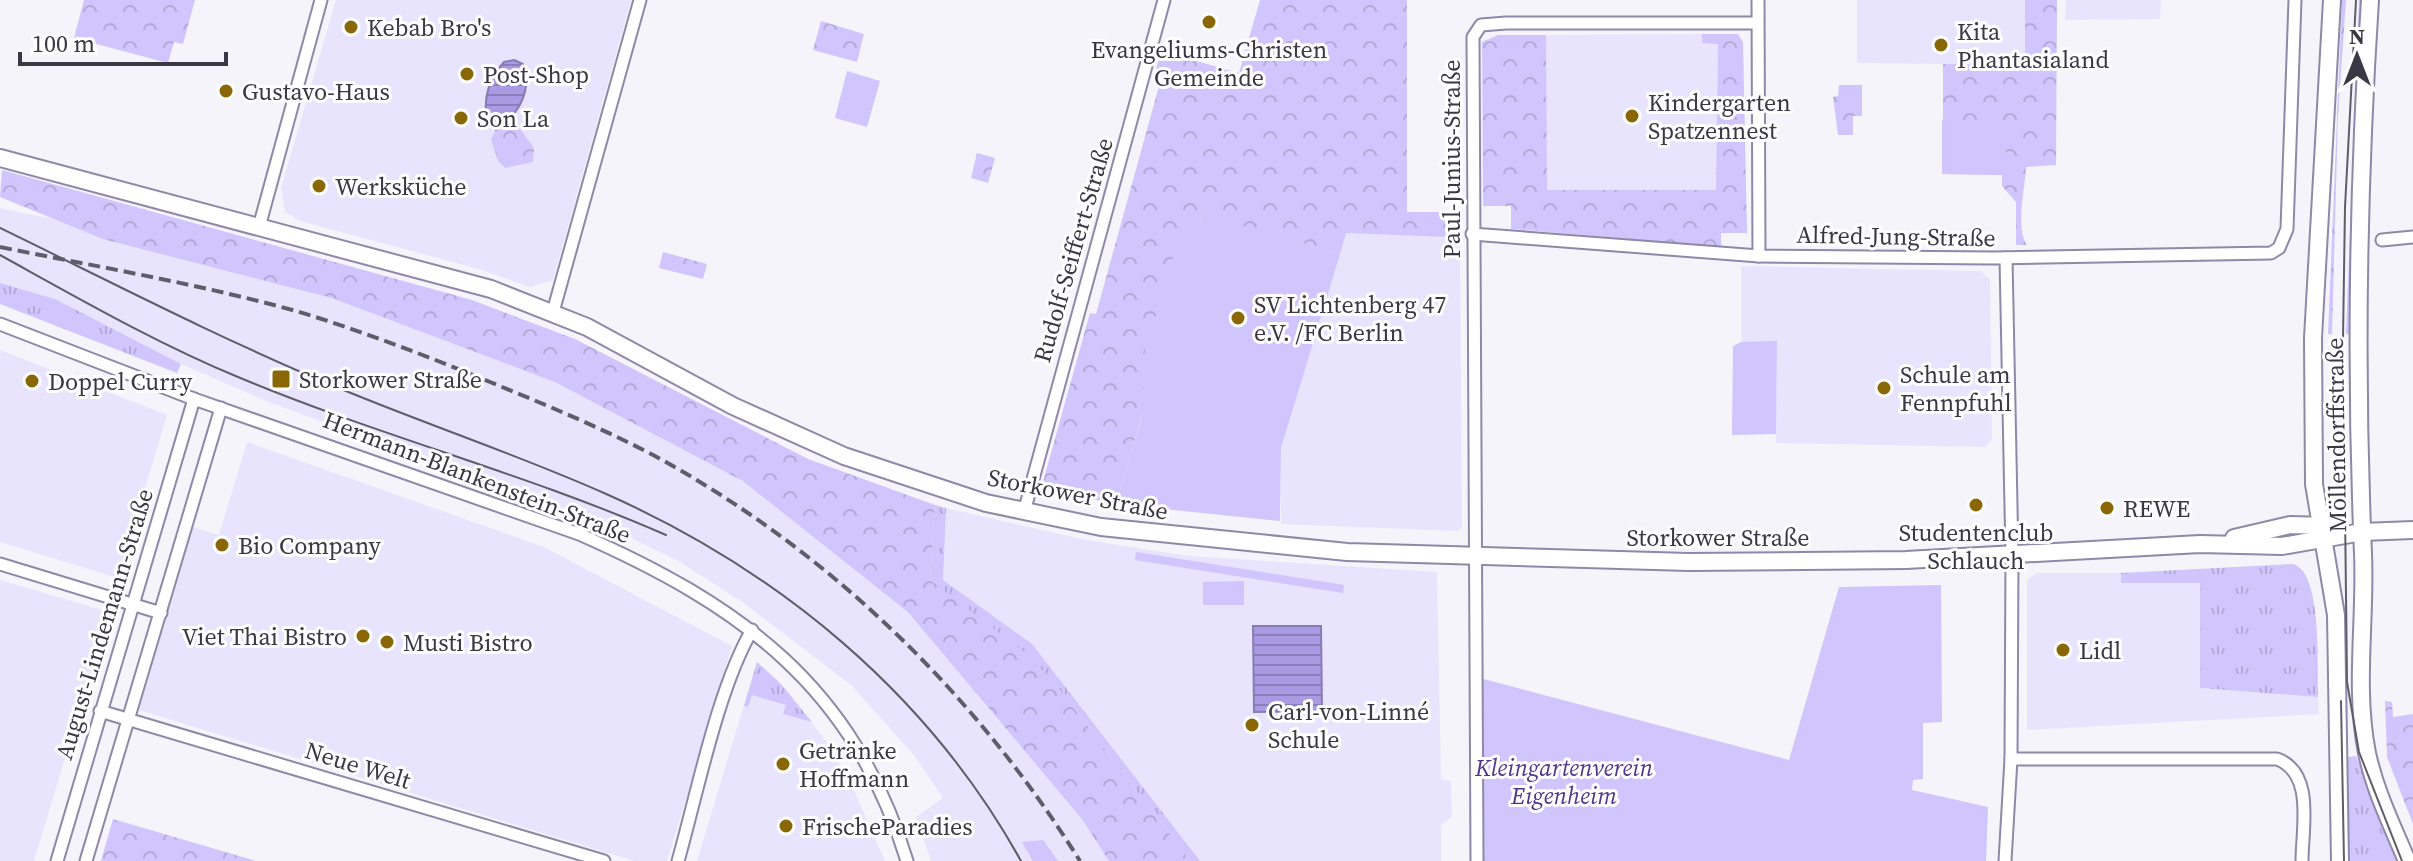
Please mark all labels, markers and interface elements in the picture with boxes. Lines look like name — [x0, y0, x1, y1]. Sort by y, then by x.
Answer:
place label: Kebab Bro's — [367, 11, 491, 44]
marker: Evangeliums-Christen Gemeinde — [1200, 13, 1218, 31]
place label: Kita Phantasialand — [1957, 15, 2109, 76]
scale bar — [20, 16, 226, 66]
north arrow — [2317, 16, 2397, 96]
marker: Kebab Bro's — [342, 18, 360, 36]
text: N — [2349, 21, 2365, 51]
text: 100 m — [32, 27, 95, 60]
place label: Evangeliums-Christen Gemeinde — [1091, 33, 1327, 94]
marker: Kita Phantasialand — [1932, 36, 1950, 54]
place label: Post-Shop — [483, 58, 589, 91]
street label: Paul-Junius-Straße — [1435, 60, 1468, 258]
marker: Post-Shop — [458, 65, 476, 83]
place label: Gustavo-Haus — [242, 75, 390, 108]
marker: Gustavo-Haus — [217, 82, 235, 100]
place label: Kindergarten Spatzennest — [1648, 86, 1791, 147]
place label: Son La — [477, 102, 550, 135]
marker: Kindergarten Spatzennest — [1623, 107, 1641, 125]
marker: Son La — [452, 109, 470, 127]
street label: Rudolf-Seiffert-Straße — [1025, 134, 1121, 366]
place label: Werksküche — [335, 170, 467, 203]
marker: Werksküche — [310, 177, 328, 195]
street label: Alfred-Jung-Straße — [1796, 218, 1996, 254]
place label: SV Lichtenberg 47 e.V. /FC Berlin — [1254, 288, 1446, 349]
marker: SV Lichtenberg 47 e.V. /FC Berlin — [1229, 309, 1247, 327]
street label: Möllendorffstraße — [2318, 337, 2354, 533]
place label: Schule am Fennpfuhl — [1900, 358, 2012, 419]
place label: Storkower Straße — [299, 363, 482, 396]
place label: Doppel Curry — [48, 365, 193, 398]
marker: Storkower Straße — [270, 368, 292, 390]
marker: Doppel Curry — [23, 372, 41, 390]
marker: Schule am Fennpfuhl — [1875, 379, 1893, 397]
street label: Hermann-Blankenstein-Straße — [318, 403, 636, 551]
street label: Storkower Straße — [985, 460, 1171, 528]
street label: August-Lindemann-Straße — [47, 484, 161, 764]
place label: REWE — [2123, 492, 2190, 525]
marker: Studentenclub Schlauch — [1967, 496, 1985, 514]
marker: REWE — [2098, 499, 2116, 517]
place label: Studentenclub Schlauch — [1899, 516, 2053, 577]
street label: Storkower Straße — [1627, 521, 1809, 554]
place label: Bio Company — [238, 529, 382, 562]
marker: Bio Company — [213, 536, 231, 554]
place label: Viet Thai Bistro — [182, 620, 347, 653]
place label: Musti Bistro — [403, 626, 533, 659]
marker: Viet Thai Bistro — [354, 627, 372, 645]
marker: Musti Bistro — [378, 633, 396, 651]
place label: Lidl — [2079, 634, 2121, 667]
marker: Lidl — [2054, 641, 2072, 659]
place label: Carl-von-Linné Schule — [1268, 695, 1429, 756]
marker: Carl-von-Linné Schule — [1243, 716, 1261, 734]
street label: Neue Welt — [301, 733, 415, 797]
place label: Getränke Hoffmann — [799, 734, 909, 795]
park label: Kleingartenverein Eigenheim — [1474, 751, 1654, 812]
marker: Getränke Hoffmann — [774, 755, 792, 773]
place label: FrischeParadies — [802, 810, 973, 843]
marker: FrischeParadies — [777, 817, 795, 835]

